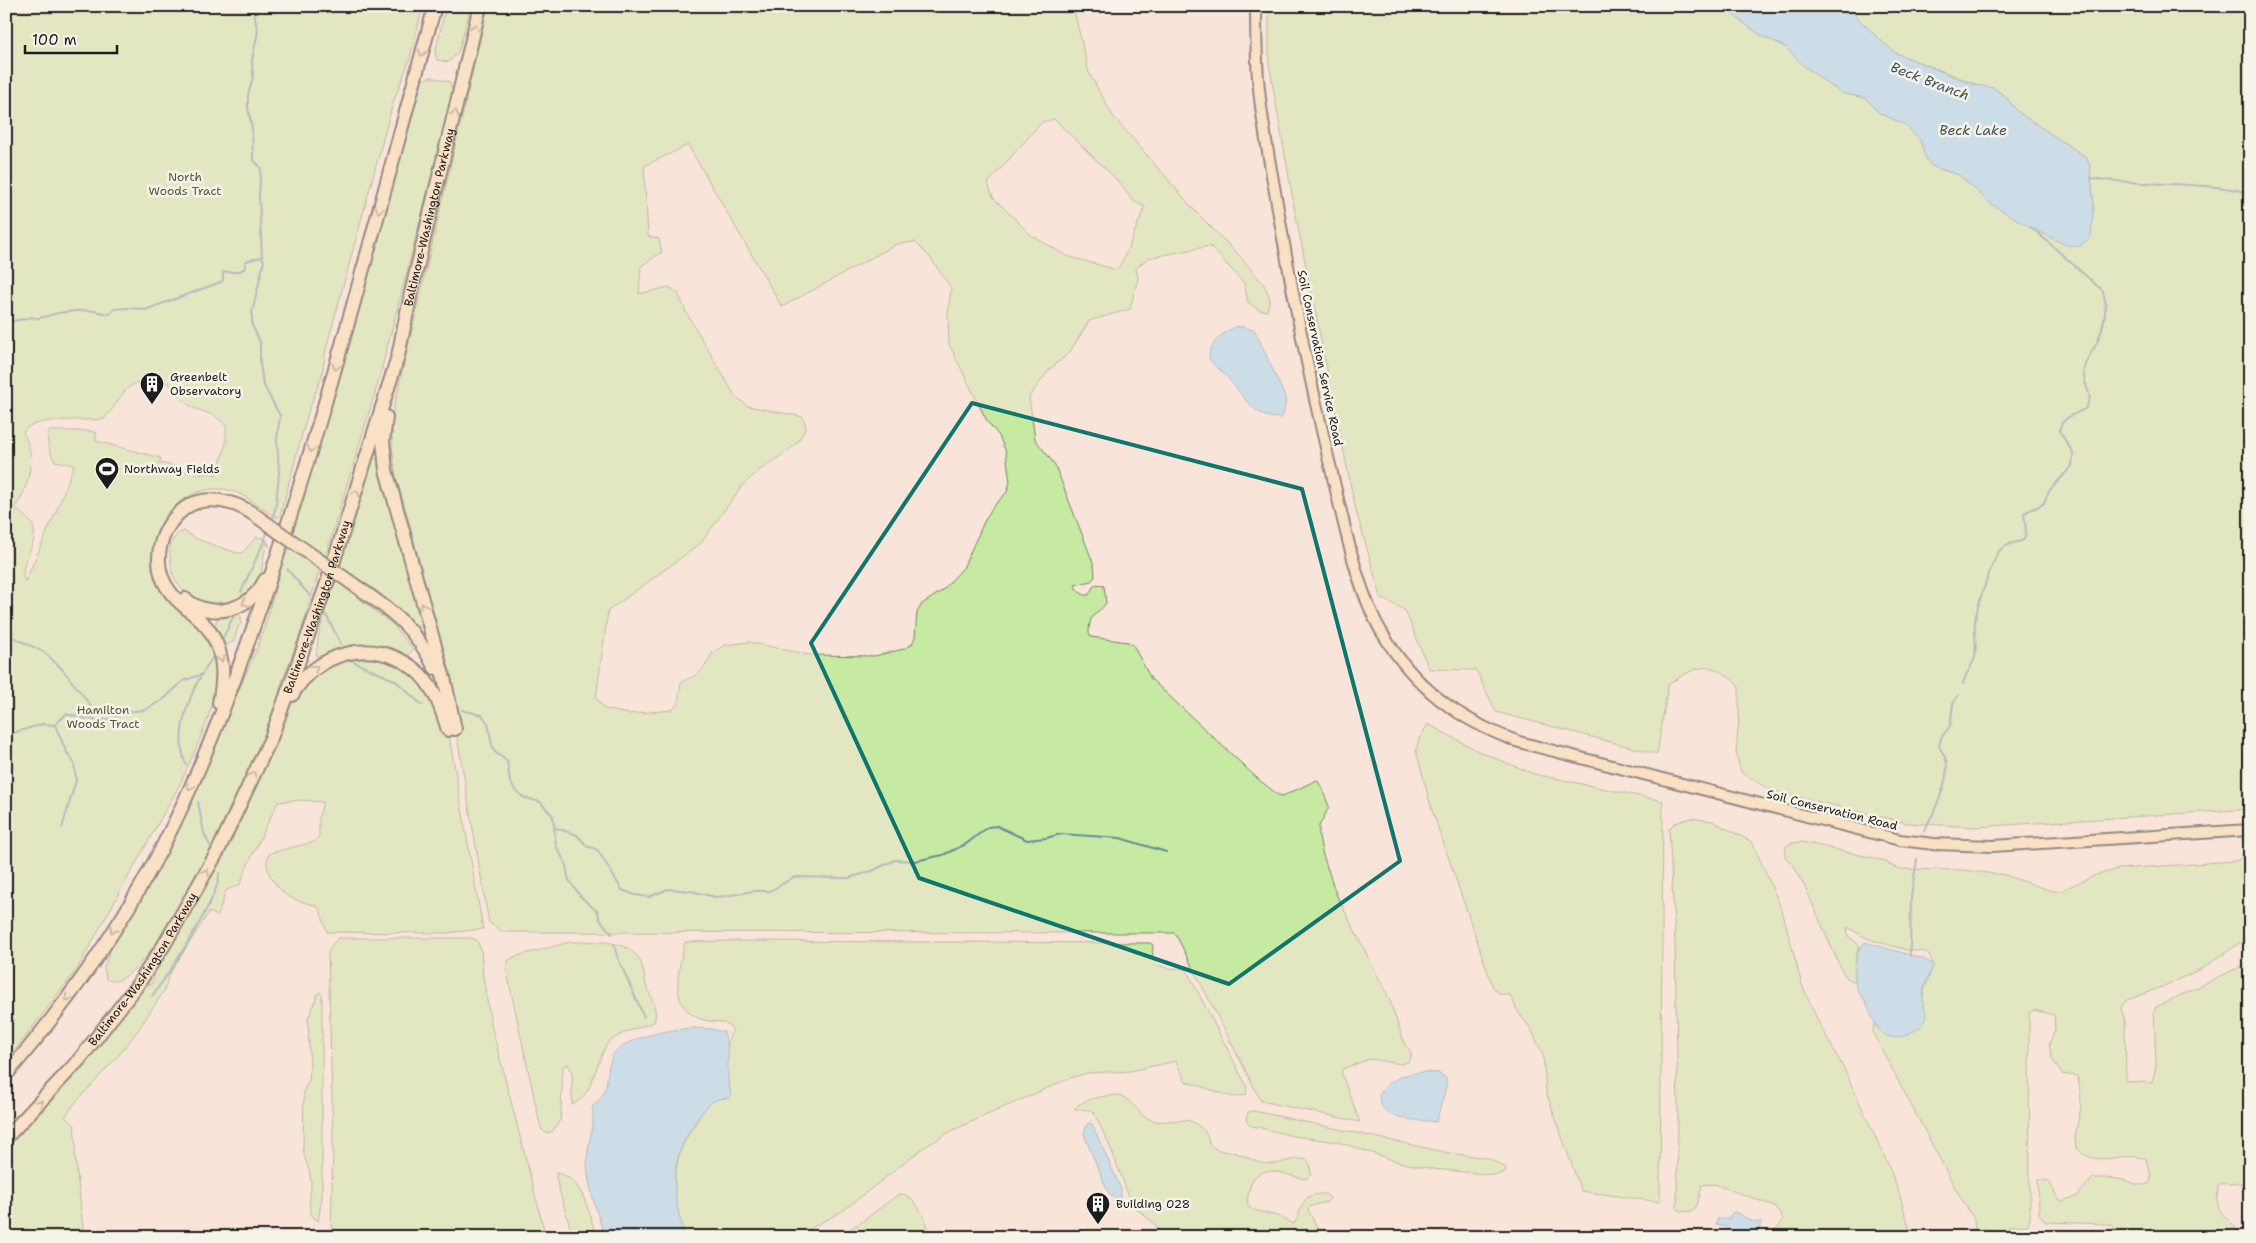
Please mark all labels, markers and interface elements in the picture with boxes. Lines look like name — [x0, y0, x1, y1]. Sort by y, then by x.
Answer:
scale bar — [25, 22, 118, 54]
one-way arrow — [469, 23, 480, 32]
text: 100 m — [32, 30, 77, 50]
one-way arrow — [417, 49, 428, 58]
water label: Beck Branch — [1888, 58, 1972, 104]
one-way arrow — [449, 109, 459, 117]
water label: Beck Lake — [1939, 121, 2007, 139]
street label: Baltimore-Washington Parkway — [400, 126, 458, 308]
park label: North Woods Tract — [149, 169, 221, 199]
one-way arrow — [374, 206, 385, 214]
street label: Soil Conservation Service Road — [1293, 268, 1347, 448]
one-way arrow — [331, 362, 342, 371]
place label: Greenbelt Observatory — [170, 369, 241, 399]
building icon: Greenbelt Observatory — [139, 371, 165, 405]
one-way arrow — [307, 444, 317, 452]
sports icon: Northway Fields — [94, 456, 120, 490]
place label: Northway Fields — [124, 461, 220, 477]
one-way arrow — [350, 490, 360, 498]
street label: Baltimore-Washington Parkway — [280, 518, 354, 696]
one-way arrow — [241, 596, 250, 606]
one-way arrow — [419, 602, 429, 610]
one-way arrow — [215, 654, 226, 663]
one-way arrow — [309, 665, 318, 673]
park label: Hamilton Woods Tract — [67, 702, 139, 732]
one-way arrow — [247, 771, 257, 780]
one-way arrow — [186, 782, 197, 791]
street label: Soil Conservation Road — [1765, 786, 1900, 834]
one-way arrow — [200, 869, 210, 878]
street label: Baltimore-Washington Parkway — [85, 889, 201, 1049]
one-way arrow — [110, 925, 120, 934]
one-way arrow — [65, 992, 74, 1001]
one-way arrow — [34, 1100, 43, 1109]
building icon: Building 028 — [1085, 1191, 1111, 1225]
place label: Building 028 — [1116, 1196, 1190, 1212]

